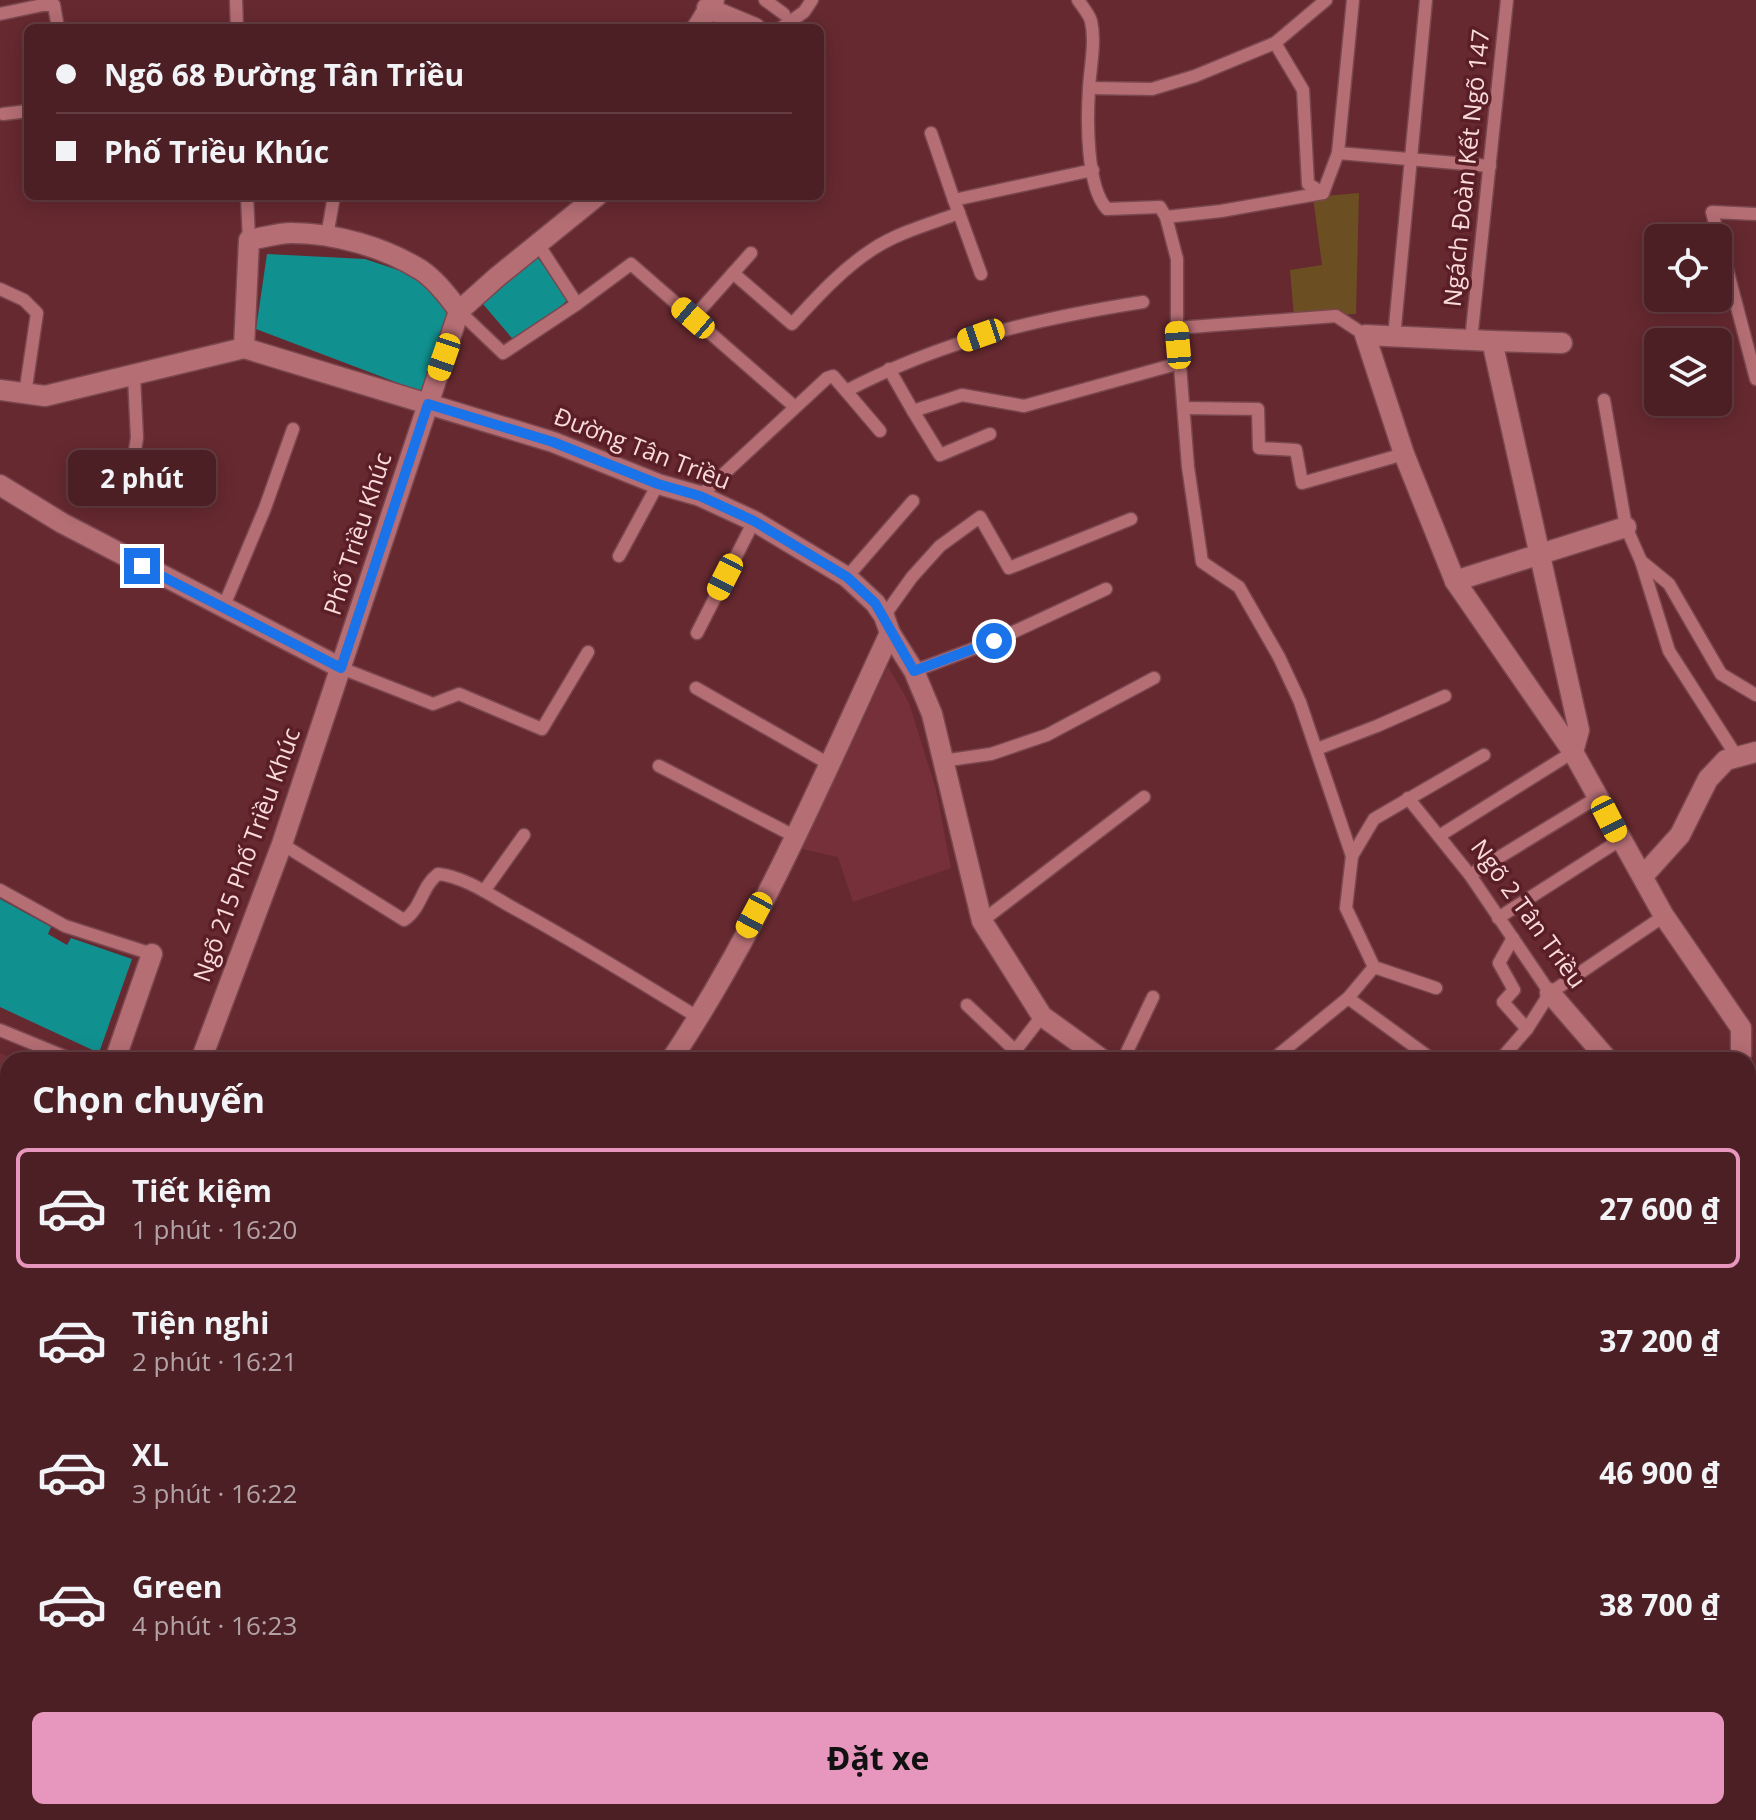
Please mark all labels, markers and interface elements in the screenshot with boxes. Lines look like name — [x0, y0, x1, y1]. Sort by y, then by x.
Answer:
street label: Ngách Đoàn Kết Ngõ 147 — [1435, 27, 1496, 308]
text: Ngõ 68 Đường Tân Triều — [104, 54, 464, 95]
text: Phố Triều Khúc — [104, 131, 329, 172]
map controls — [1644, 224, 1732, 416]
button: locate — [1644, 224, 1732, 312]
car — [667, 293, 719, 343]
car — [954, 316, 1008, 354]
car — [1164, 320, 1192, 370]
button: layers — [1644, 328, 1732, 416]
car — [425, 330, 463, 384]
street label: Đường Tân Triều — [549, 399, 736, 496]
street label: Phố Triều Khúc — [315, 448, 398, 619]
callout: 2 phút — [68, 450, 216, 506]
text: 2 phút — [100, 460, 184, 496]
route end — [124, 548, 160, 584]
car — [703, 550, 747, 604]
route start — [976, 623, 1012, 659]
street label: Ngõ 215 Phố Triều Khúc — [184, 723, 307, 986]
car — [1587, 792, 1631, 846]
street label: Ngõ 2 Tân Triều — [1464, 832, 1594, 994]
car — [732, 888, 776, 942]
text: Chọn chuyến — [32, 1075, 265, 1124]
text: Tiết kiệm — [132, 1170, 272, 1211]
icon: car — [36, 1172, 108, 1244]
text: 27 600 ₫ — [1599, 1188, 1720, 1229]
text: 1 phút · 16:20 — [132, 1211, 297, 1247]
text: Tiện nghi — [132, 1302, 269, 1343]
icon: car — [36, 1304, 108, 1376]
text: 37 200 ₫ — [1599, 1320, 1720, 1361]
text: 2 phút · 16:21 — [132, 1343, 297, 1379]
text: XL — [132, 1434, 169, 1475]
icon: car — [36, 1436, 108, 1508]
text: 46 900 ₫ — [1599, 1452, 1720, 1493]
text: 3 phút · 16:22 — [132, 1475, 297, 1511]
text: Green — [132, 1566, 223, 1607]
icon: car — [36, 1568, 108, 1640]
text: 38 700 ₫ — [1599, 1584, 1720, 1625]
text: 4 phút · 16:23 — [132, 1607, 297, 1643]
button: Đặt xe — [32, 1712, 1724, 1804]

